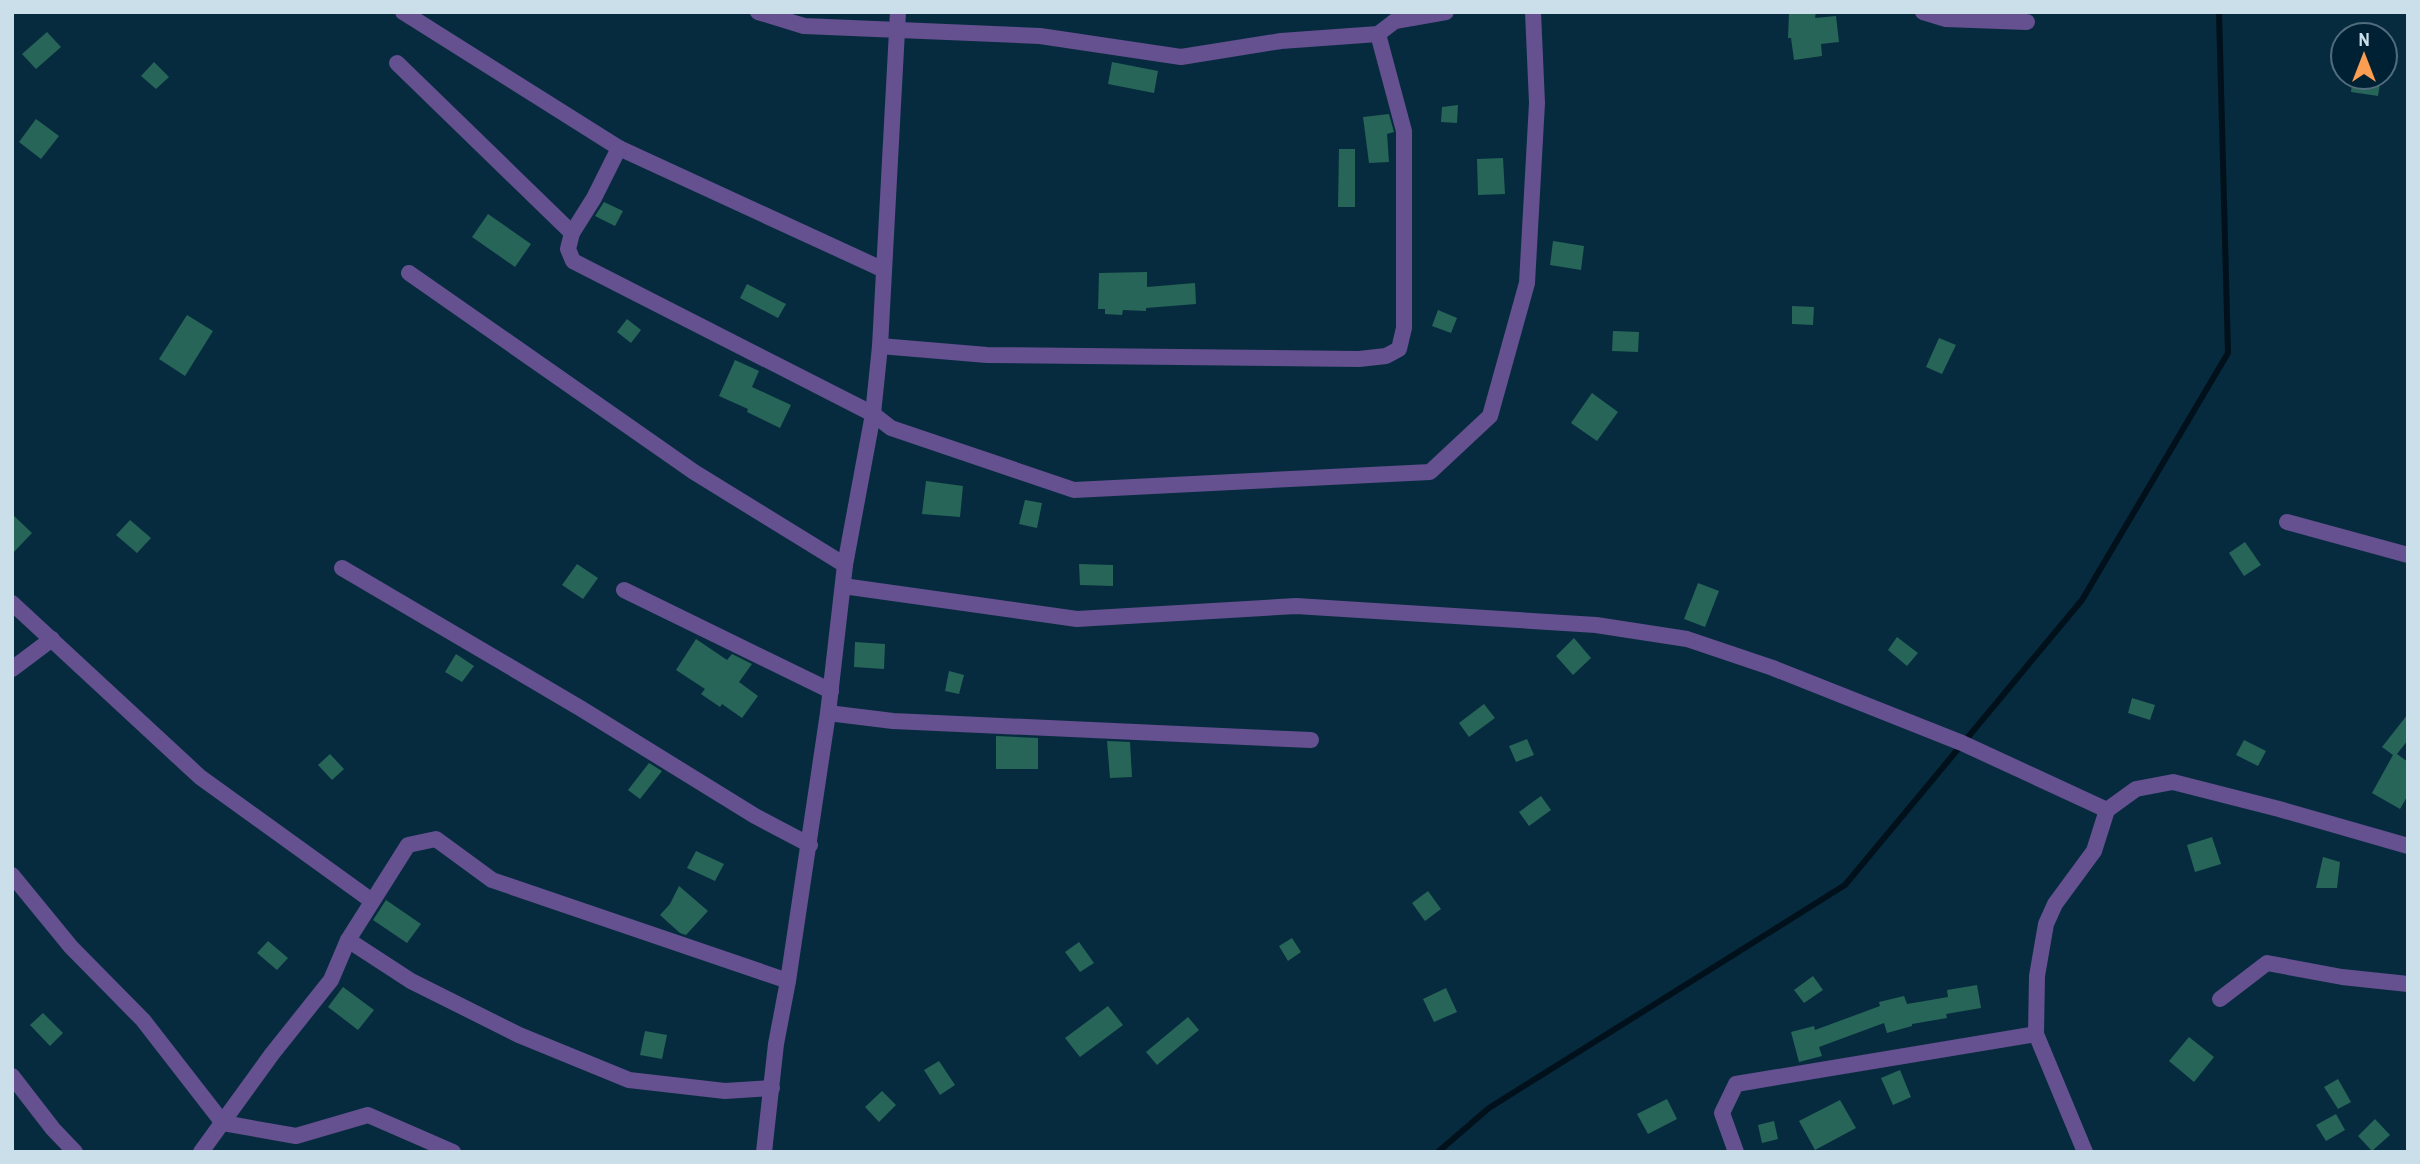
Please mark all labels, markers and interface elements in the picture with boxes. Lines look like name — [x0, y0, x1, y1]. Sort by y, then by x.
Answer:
north arrow — [2329, 21, 2399, 91]
text: N — [2358, 26, 2370, 52]

